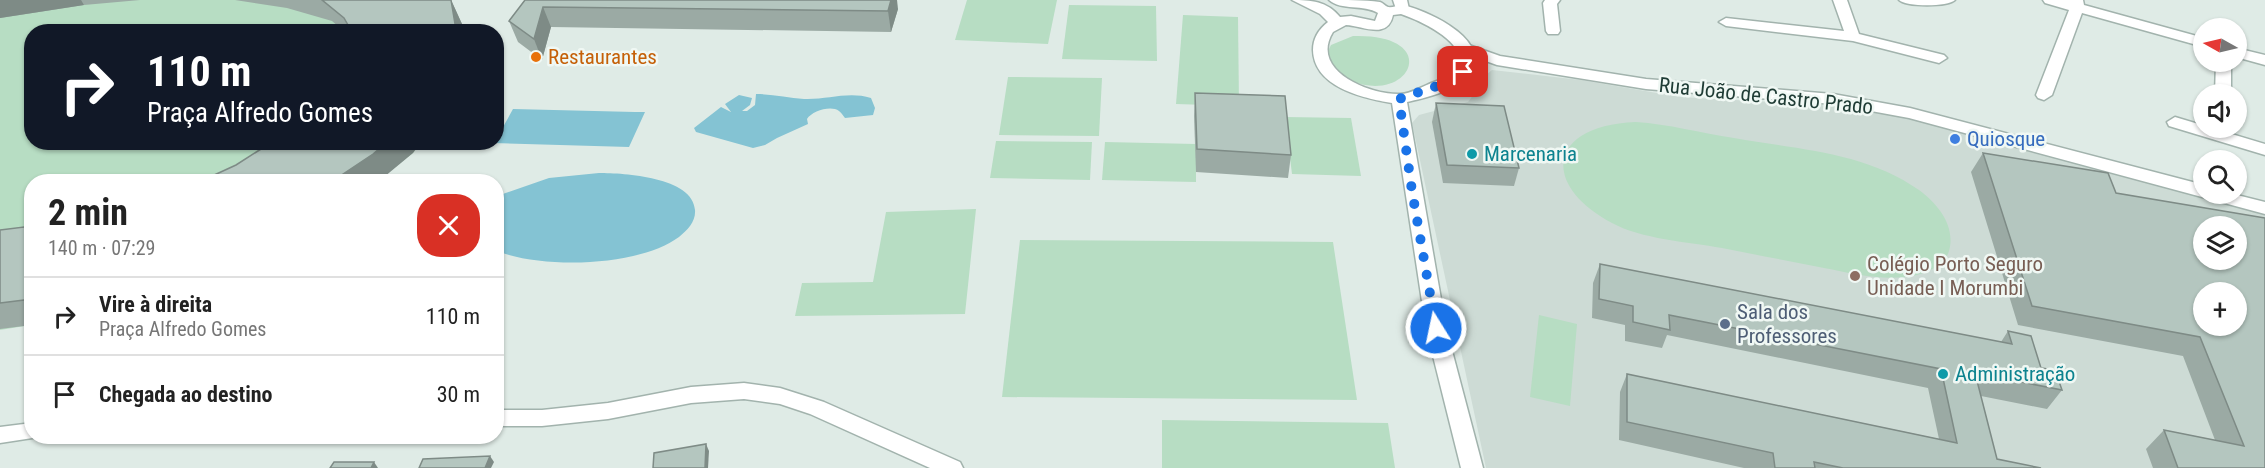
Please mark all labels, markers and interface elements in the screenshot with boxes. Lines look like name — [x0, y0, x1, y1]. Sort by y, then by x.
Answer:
north arrow — [2193, 18, 2247, 72]
map controls — [2193, 18, 2247, 336]
place label: Restaurantes — [548, 45, 657, 69]
pin — [1437, 46, 1488, 97]
text: 110 m — [147, 47, 252, 96]
icon: right — [48, 48, 126, 126]
marker: Restaurantes — [529, 50, 543, 64]
icon: arrive — [1446, 55, 1479, 88]
street label: Rua João de Castro Prado — [1658, 73, 1874, 119]
button: sound — [2193, 84, 2247, 138]
text: Praça Alfredo Gomes — [147, 97, 373, 129]
place label: Quiosque — [1967, 127, 2045, 151]
marker: Quiosque — [1948, 132, 1962, 146]
place label: Marcenaria — [1484, 142, 1577, 166]
marker: Marcenaria — [1465, 147, 1479, 161]
button: search — [2193, 150, 2247, 204]
text: 2 min — [48, 192, 128, 234]
button: close — [417, 194, 480, 257]
button: layers — [2193, 216, 2247, 270]
text: 140 m · 07:29 — [48, 236, 155, 260]
place label: Colégio Porto Seguro Unidade I Morumbi — [1867, 252, 2043, 300]
marker: Colégio Porto Seguro Unidade I Morumbi — [1848, 269, 1862, 283]
button: + — [2193, 282, 2247, 336]
text: Vire à direita — [99, 292, 212, 317]
position arrow — [1404, 296, 1468, 360]
icon: right — [48, 300, 81, 333]
place label: Sala dos Professores — [1737, 300, 1837, 348]
text: 110 m — [426, 304, 480, 329]
text: Praça Alfredo Gomes — [99, 317, 266, 341]
marker: Sala dos Professores — [1718, 317, 1732, 331]
place label: Administração — [1955, 362, 2075, 386]
marker: Administração — [1936, 367, 1950, 381]
icon: arrive — [48, 378, 81, 411]
text: Chegada ao destino — [99, 382, 273, 407]
text: 30 m — [437, 382, 480, 407]

